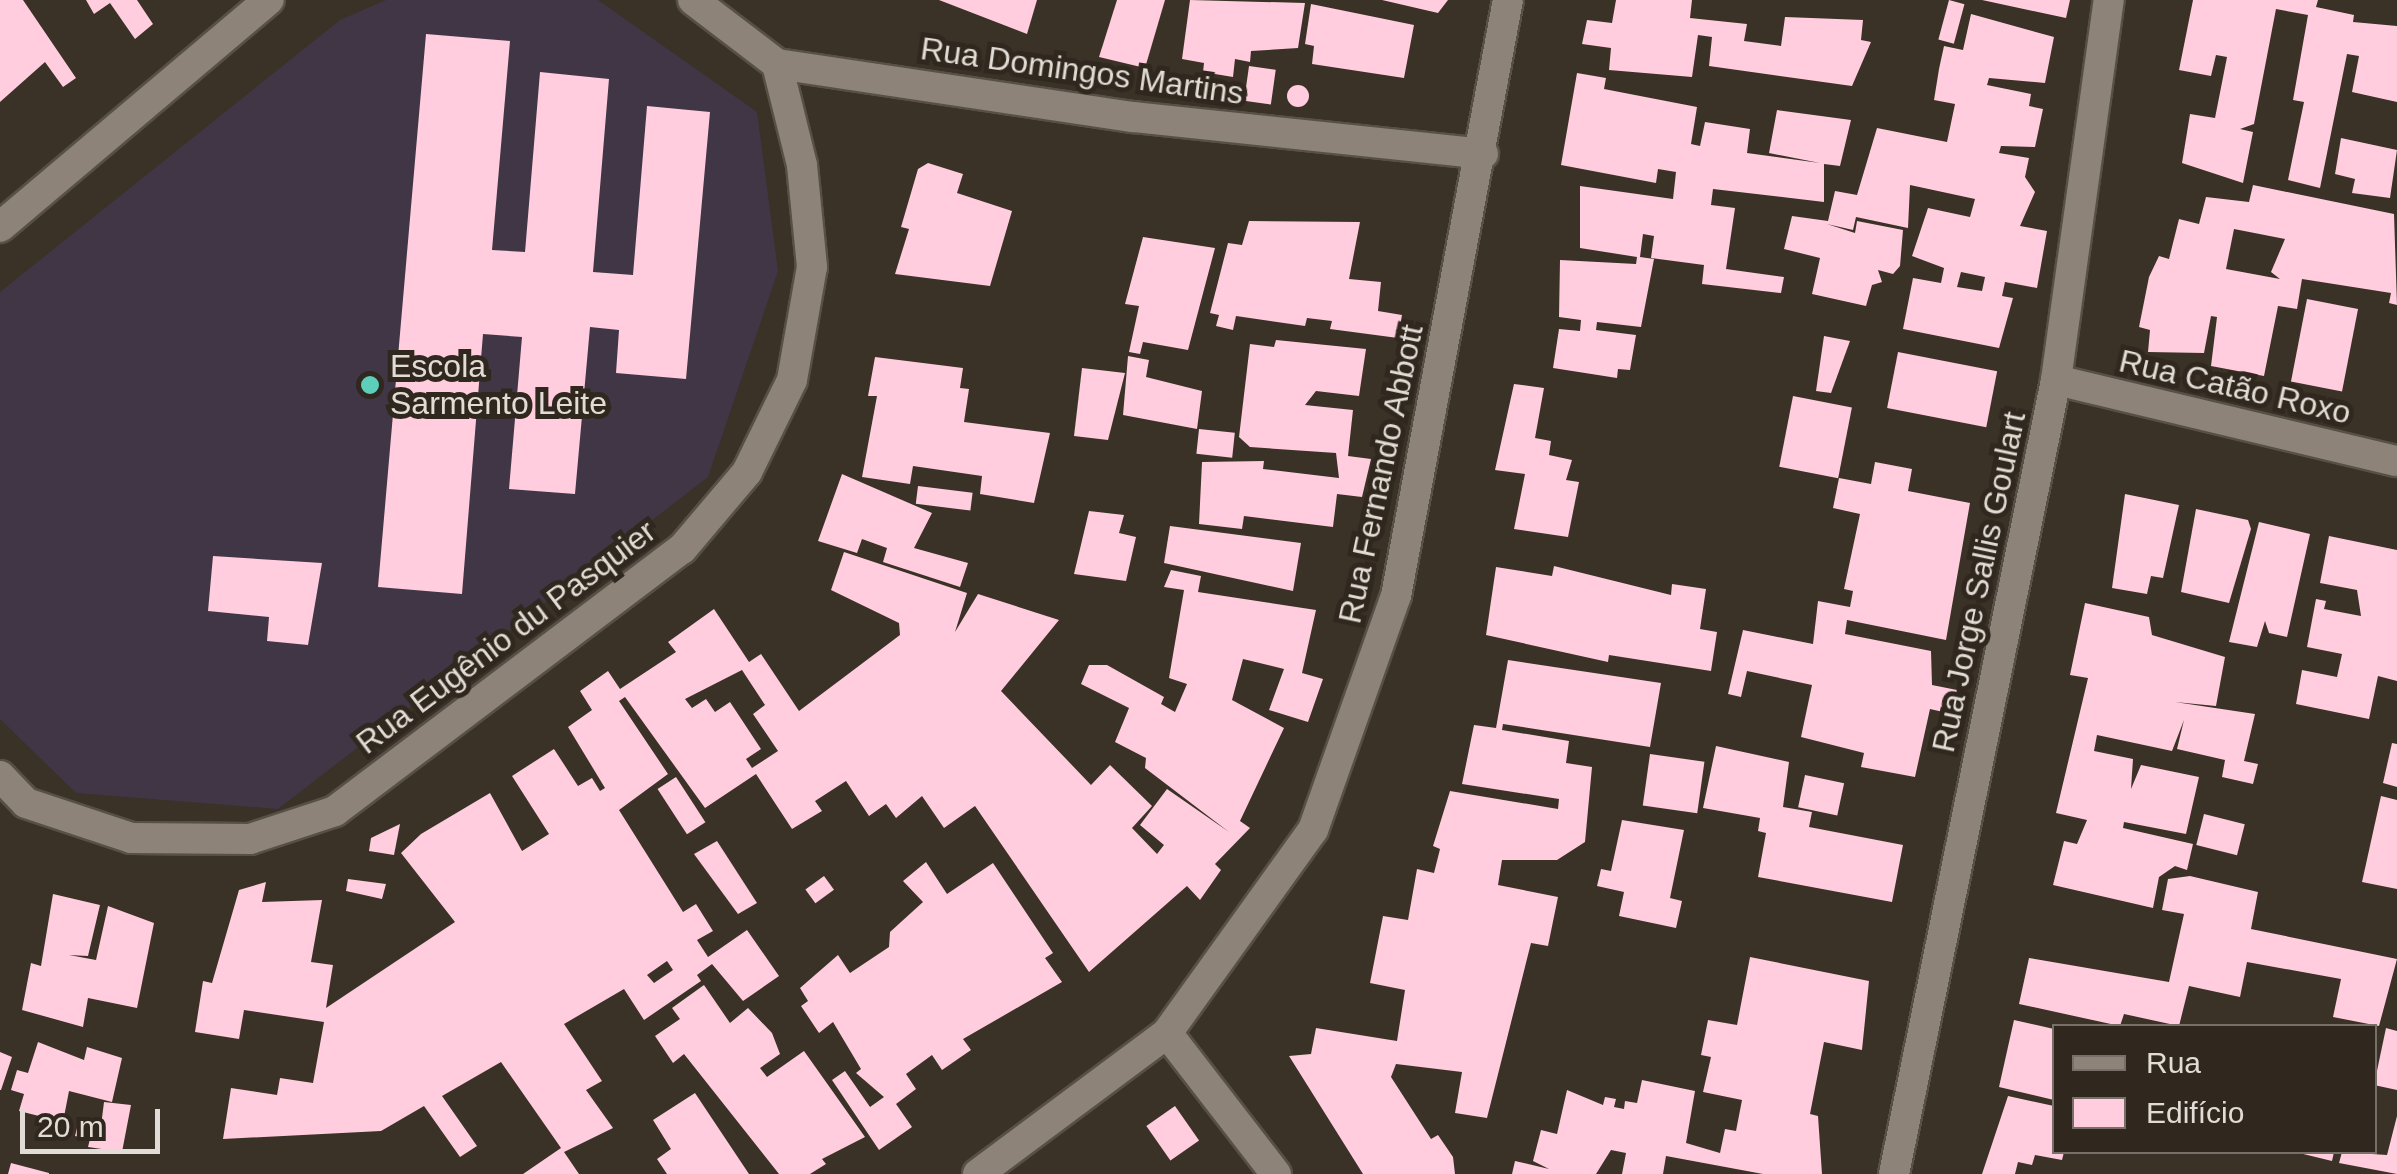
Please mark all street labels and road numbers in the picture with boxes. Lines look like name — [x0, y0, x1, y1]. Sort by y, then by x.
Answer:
street label: Rua Domingos Martins — [918, 29, 1246, 113]
street label: Rua Fernando Abbott — [1330, 320, 1432, 628]
street label: Rua Catão Roxo — [2115, 342, 2355, 432]
street label: Rua Jorge Sallis Goulart — [1924, 408, 2034, 756]
street label: Rua Eugênio du Pasquier — [349, 512, 663, 762]

